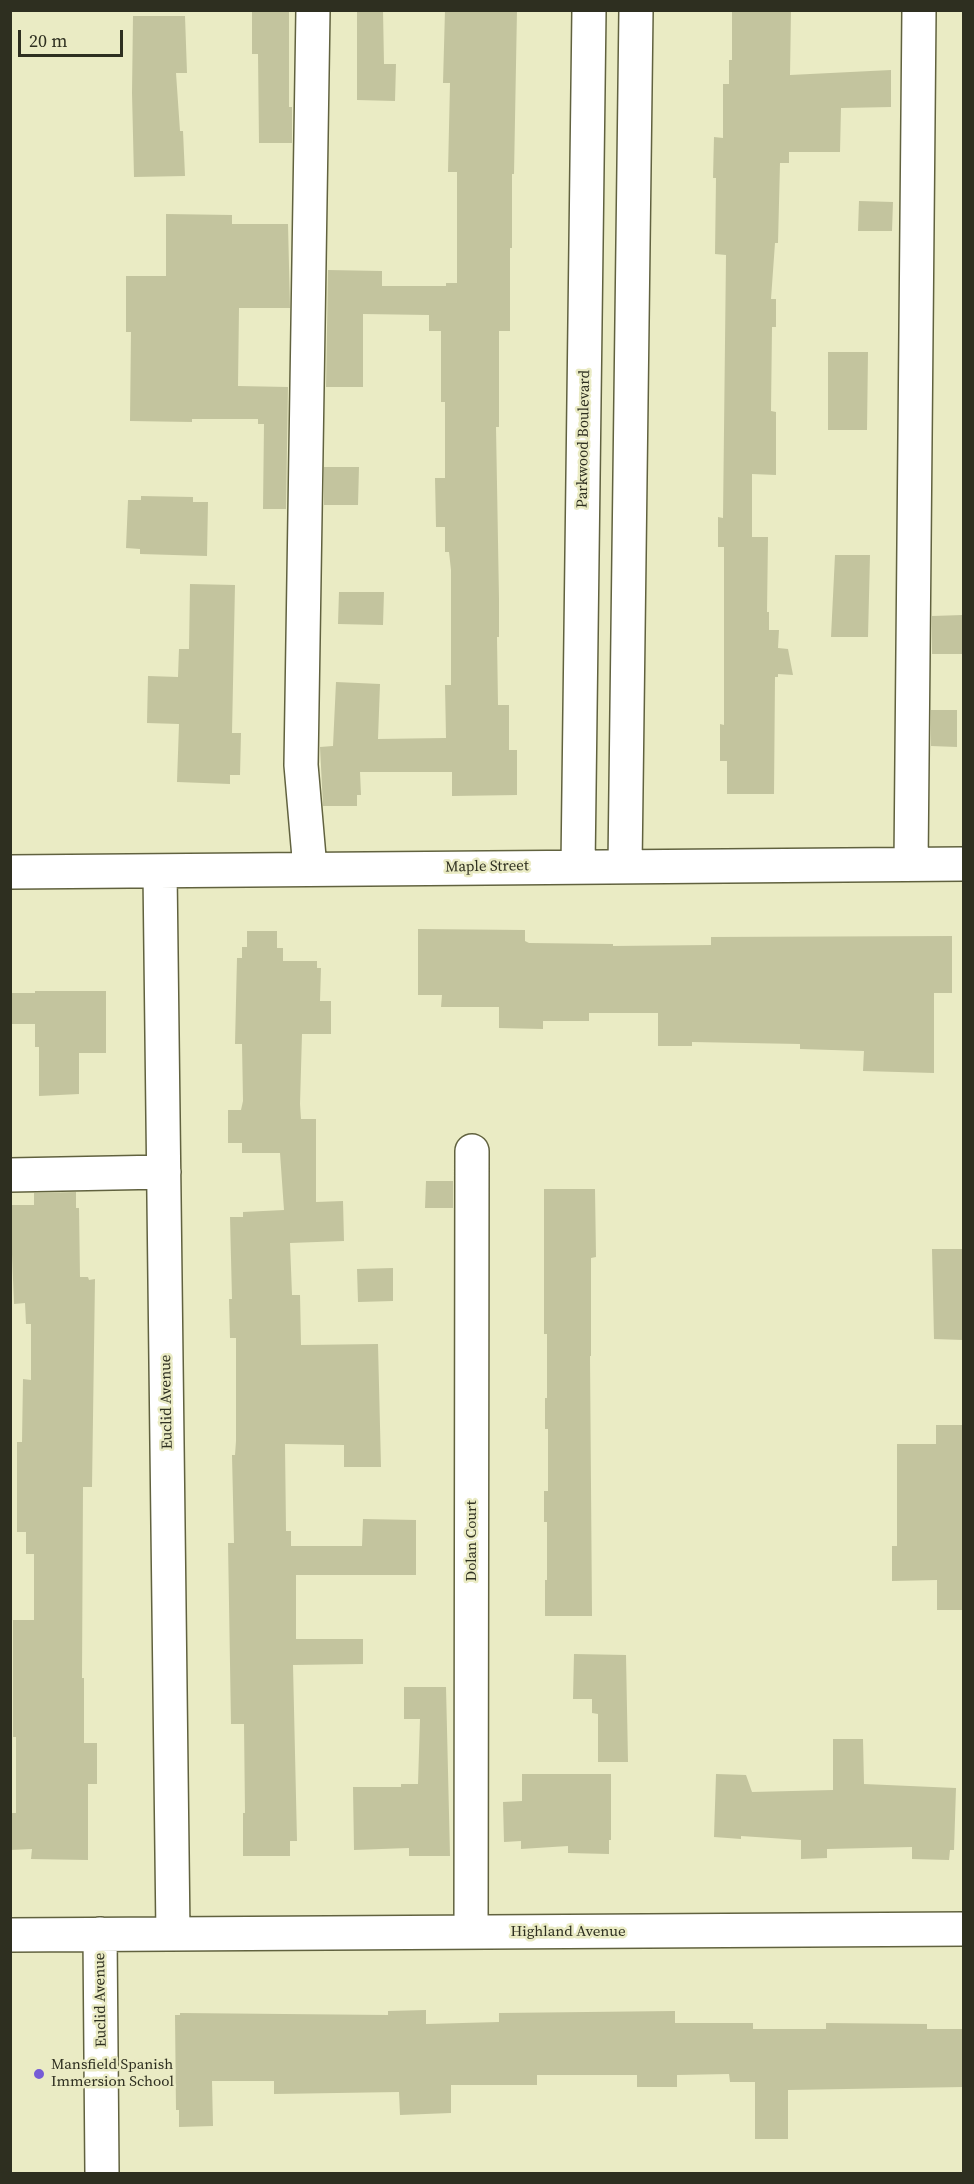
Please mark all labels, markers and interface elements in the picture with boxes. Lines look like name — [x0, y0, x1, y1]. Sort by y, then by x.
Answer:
scale bar — [21, 18, 126, 56]
text: 20 m — [29, 28, 67, 53]
street label: Parkwood Boulevard — [574, 370, 594, 508]
street label: Maple Street — [445, 857, 529, 877]
street label: Euclid Avenue — [157, 1354, 177, 1450]
street label: Dolan Court — [463, 1501, 481, 1581]
street label: Highland Avenue — [510, 1923, 626, 1941]
street label: Euclid Avenue — [91, 1952, 111, 2048]
place label: Mansfield Spanish Immersion School — [51, 2056, 174, 2091]
marker: Mansfield Spanish Immersion School — [32, 2067, 46, 2081]

